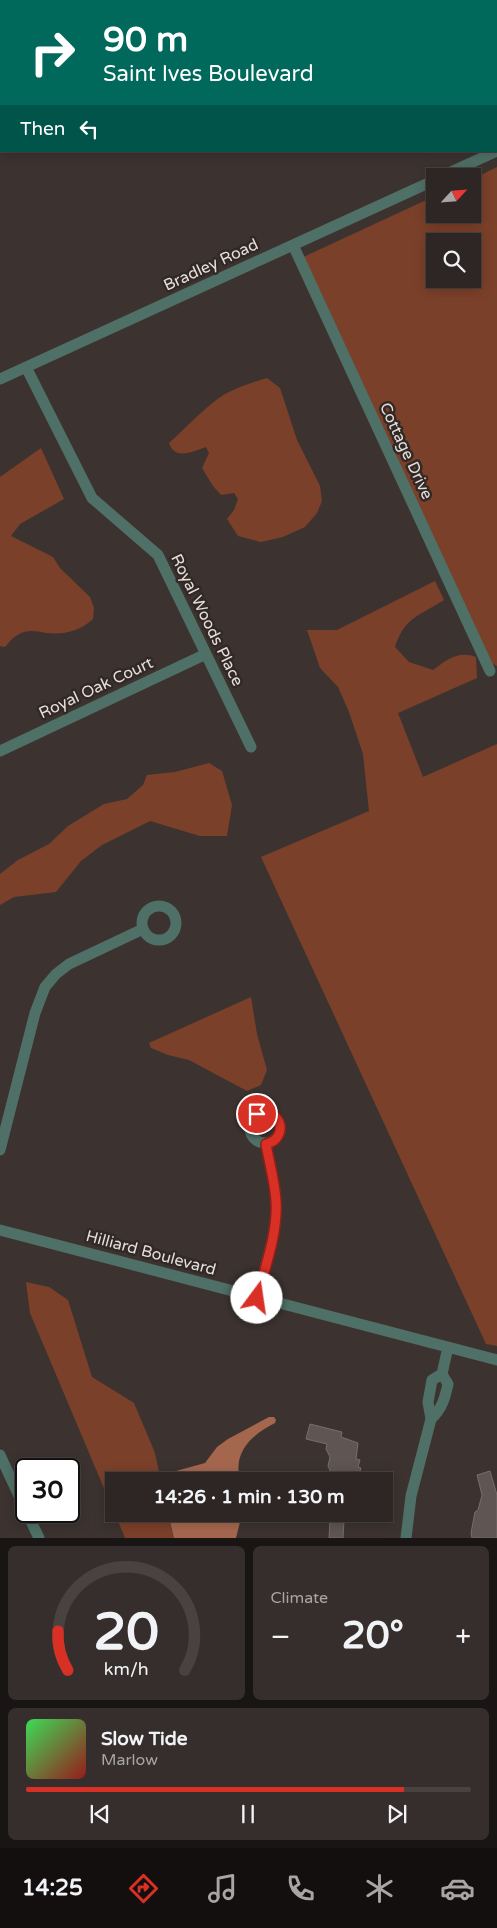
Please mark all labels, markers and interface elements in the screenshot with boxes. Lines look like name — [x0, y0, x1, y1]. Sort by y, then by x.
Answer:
text: 90 m — [103, 19, 188, 61]
icon: right — [20, 20, 85, 85]
text: Saint Ives Boulevard — [103, 61, 314, 87]
icon: left — [75, 115, 103, 143]
text: Then — [20, 118, 65, 140]
north arrow — [426, 168, 481, 222]
map controls — [426, 168, 481, 288]
button: search — [426, 233, 481, 288]
street label: Bradley Road — [160, 234, 262, 296]
street label: Cottage Drive — [375, 399, 437, 503]
street label: Royal Woods Place — [166, 551, 248, 689]
street label: Royal Oak Court — [36, 653, 156, 723]
pin — [236, 1093, 278, 1135]
icon: arrive — [243, 1100, 271, 1128]
street label: Hilliard Boulevard — [84, 1226, 218, 1280]
position arrow — [230, 1271, 282, 1323]
speed limit sign: 30 — [15, 1458, 80, 1523]
text: 14:26 · 1 min · 130 m — [153, 1486, 345, 1508]
text: Climate — [271, 1588, 328, 1608]
text: 20 — [94, 1601, 159, 1664]
text: 20° — [342, 1613, 404, 1659]
text: − — [271, 1620, 290, 1654]
text: + — [455, 1620, 471, 1654]
text: km/h — [104, 1659, 149, 1680]
text: Slow Tide — [101, 1728, 188, 1750]
text: Marlow — [101, 1750, 158, 1770]
icon: previous — [86, 1800, 114, 1828]
icon: pause — [234, 1800, 262, 1828]
icon: next — [383, 1800, 411, 1828]
icon: directions — [126, 1871, 161, 1906]
icon: music — [205, 1871, 240, 1906]
icon: phone — [283, 1871, 318, 1906]
icon: climate — [362, 1871, 397, 1906]
icon: car — [440, 1871, 475, 1906]
text: 14:25 — [22, 1875, 83, 1901]

